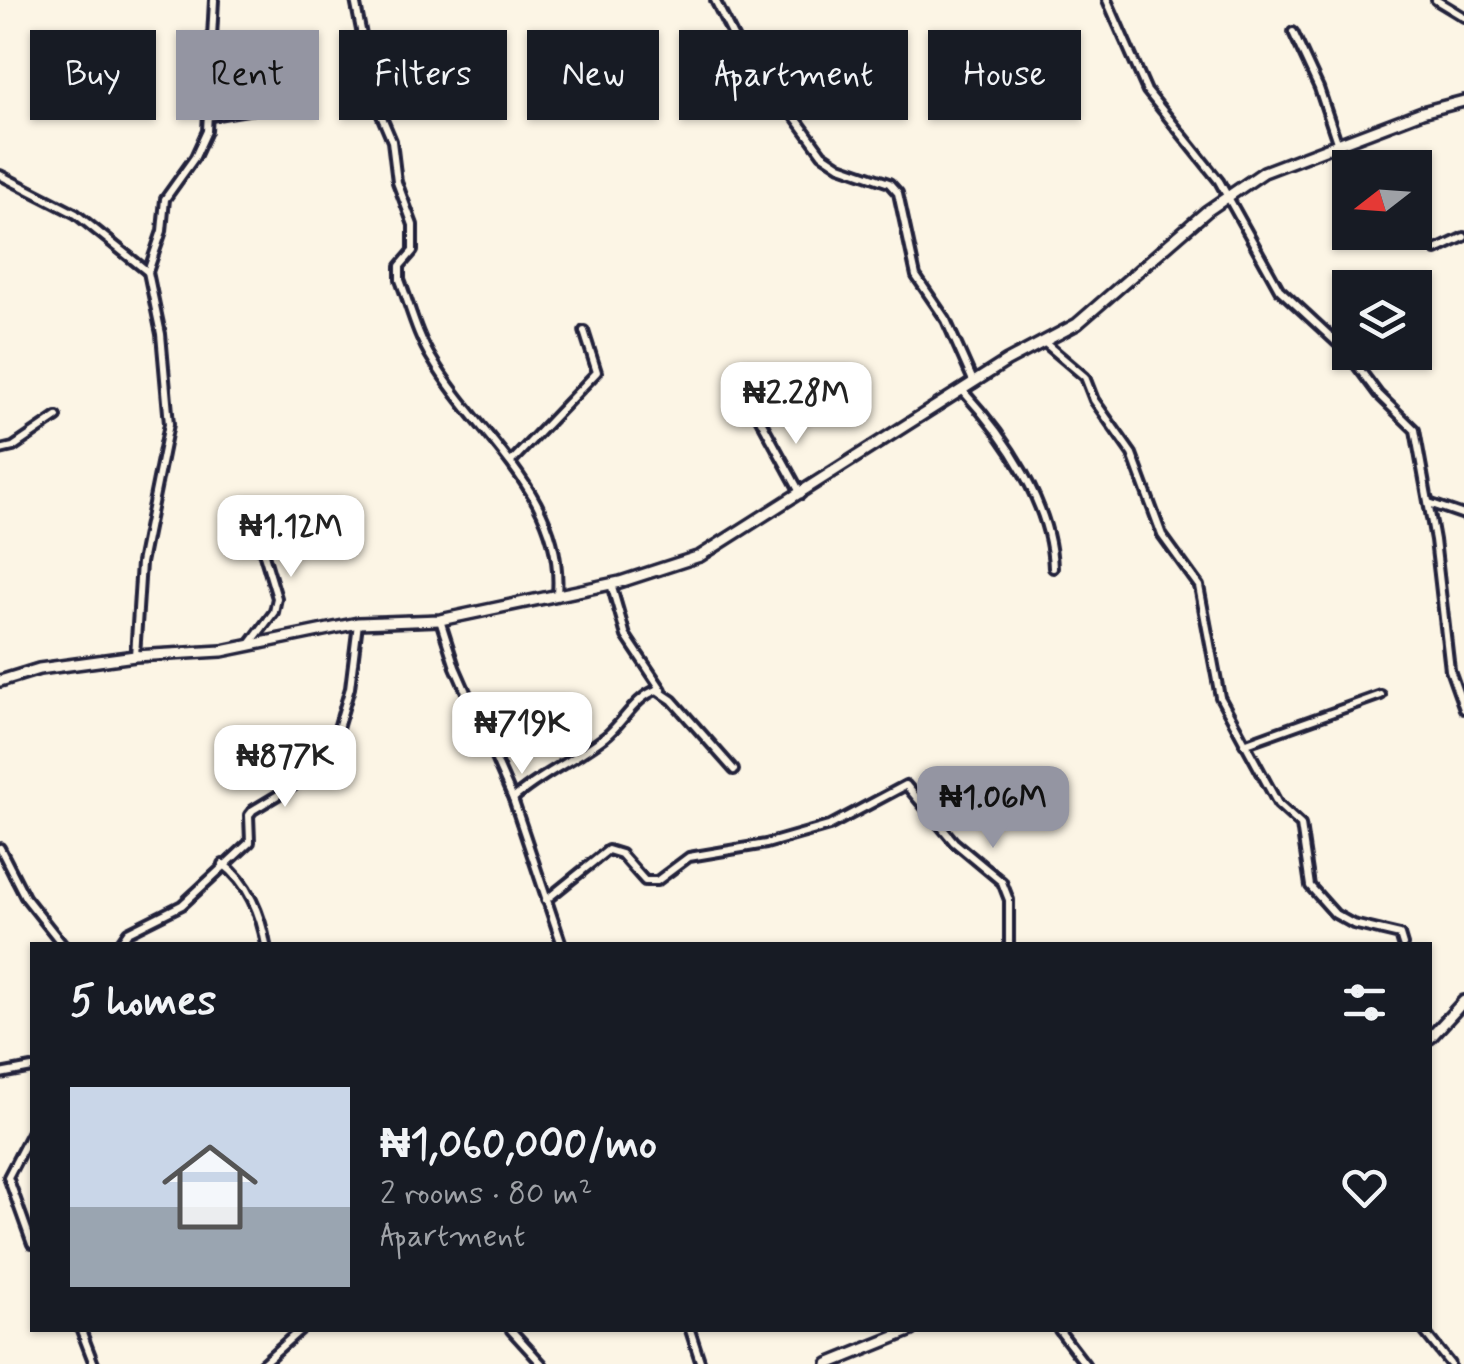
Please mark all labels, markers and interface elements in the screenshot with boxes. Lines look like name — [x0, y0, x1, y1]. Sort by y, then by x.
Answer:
chip: Buy — [30, 30, 156, 120]
chip: Rent — [176, 30, 319, 120]
chip: Filters — [339, 30, 507, 120]
chip: New — [527, 30, 659, 120]
chip: Apartment — [679, 30, 908, 120]
chip: House — [928, 30, 1081, 120]
north arrow — [1332, 150, 1432, 250]
map controls — [1332, 150, 1432, 370]
button: layers — [1332, 270, 1432, 370]
pin: ₦2.28M — [715, 362, 877, 447]
text: ₦2.28M — [743, 373, 849, 415]
pin: ₦1.12M — [210, 495, 372, 580]
text: ₦1.12M — [239, 506, 343, 548]
pin: ₦719K — [452, 692, 592, 777]
text: ₦719K — [474, 703, 570, 745]
pin: ₦877K — [215, 725, 355, 810]
text: ₦877K — [236, 736, 334, 778]
pin: ₦1.06M — [912, 766, 1074, 851]
text: ₦1.06M — [939, 777, 1047, 819]
text: 5 homes — [70, 975, 216, 1030]
icon: filters — [1337, 975, 1392, 1030]
text: ₦1,060,000/mo — [380, 1118, 657, 1173]
icon: home — [150, 1127, 270, 1247]
icon: heart — [1337, 1160, 1392, 1215]
text: 2 rooms · 80 m² — [380, 1173, 593, 1215]
text: Apartment — [380, 1215, 525, 1257]

